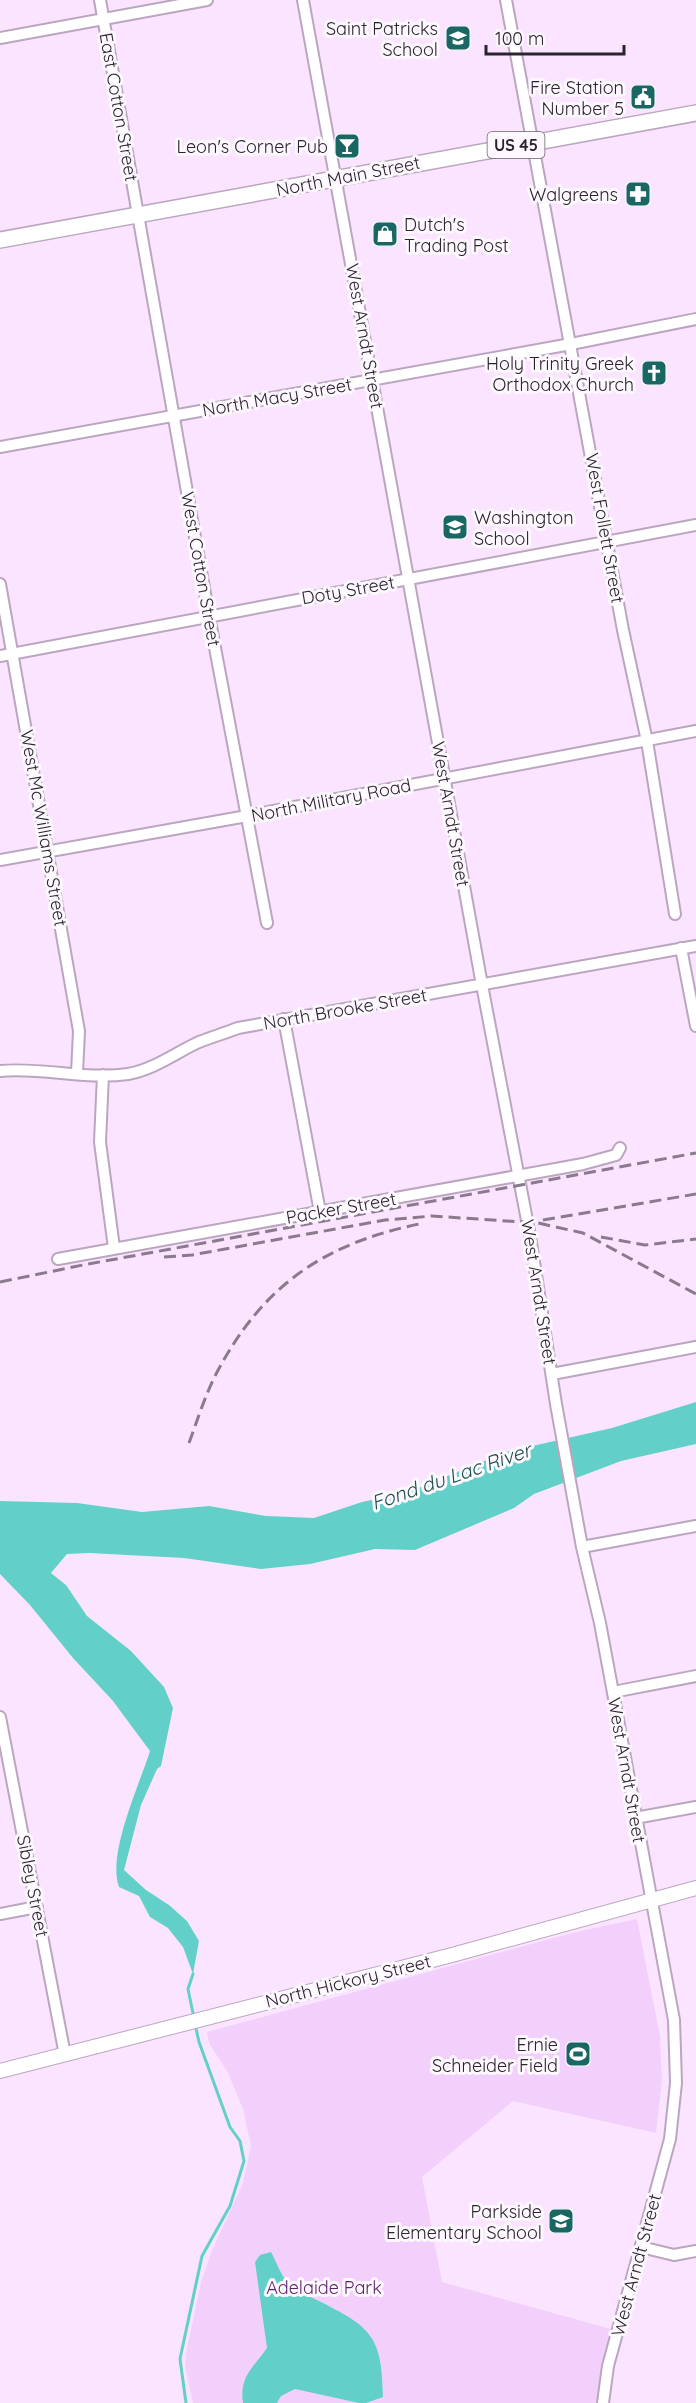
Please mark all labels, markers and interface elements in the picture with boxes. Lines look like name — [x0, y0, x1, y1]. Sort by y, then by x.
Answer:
place label: Saint Patricks School — [326, 17, 438, 61]
scale bar — [486, 18, 624, 56]
school or university icon: Saint Patricks School — [443, 23, 473, 53]
text: 100 m — [495, 27, 544, 50]
street label: East Cotton Street — [95, 31, 143, 183]
place label: Fire Station Number 5 — [530, 76, 624, 120]
public building icon: Fire Station Number 5 — [628, 82, 658, 112]
bar icon: Leon's Corner Pub — [332, 131, 362, 161]
road number: US 45 — [488, 132, 544, 158]
place label: Leon's Corner Pub — [176, 135, 328, 158]
street label: North Main Street — [274, 151, 422, 201]
pharmacy icon: Walgreens — [623, 179, 653, 209]
place label: Walgreens — [529, 183, 618, 206]
place label: Dutch's Trading Post — [404, 213, 509, 257]
shop icon: Dutch's Trading Post — [370, 219, 400, 249]
street label: West Arndt Street — [341, 262, 389, 410]
place label: Holy Trinity Greek Orthodox Church — [486, 352, 634, 396]
church icon: Holy Trinity Greek Orthodox Church — [639, 358, 669, 388]
street label: North Macy Street — [200, 373, 354, 421]
street label: West Follett Street — [580, 451, 630, 605]
street label: West Cotton Street — [176, 490, 226, 648]
place label: Washington School — [474, 506, 574, 550]
school or university icon: Washington School — [440, 512, 470, 542]
street label: Doty Street — [300, 570, 396, 610]
street label: West Mc Williams Street — [15, 728, 73, 928]
street label: West Arndt Street — [427, 740, 475, 888]
street label: North Military Road — [249, 773, 413, 827]
street label: North Brooke Street — [261, 983, 429, 1035]
street label: Packer Street — [284, 1187, 398, 1229]
street label: West Arndt Street — [516, 1218, 562, 1366]
water label: Fond du Lac River — [368, 1436, 536, 1515]
street label: West Arndt Street — [603, 1696, 651, 1844]
street label: Sibley Street — [12, 1833, 54, 1939]
street label: North Hickory Street — [263, 1949, 433, 2013]
place label: Ernie Schneider Field — [432, 2033, 558, 2077]
sports icon: Ernie Schneider Field — [563, 2039, 593, 2069]
street label: West Arndt Street — [606, 2191, 666, 2339]
place label: Parkside Elementary School — [386, 2200, 542, 2244]
school or university icon: Parkside Elementary School — [546, 2206, 576, 2236]
park label: Adelaide Park — [266, 2276, 382, 2299]

